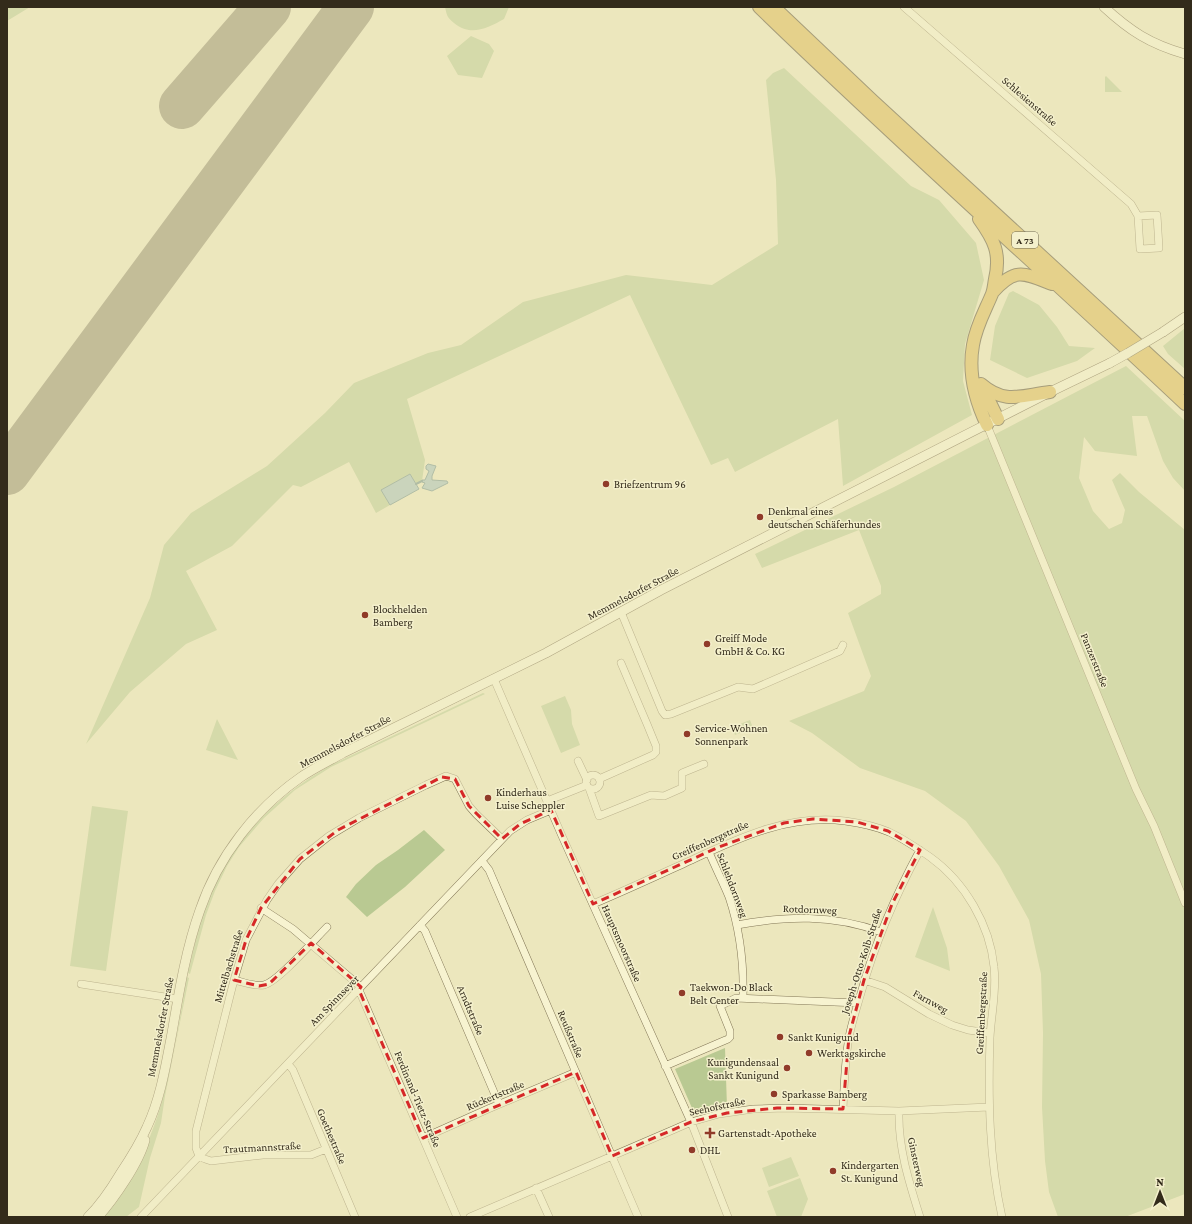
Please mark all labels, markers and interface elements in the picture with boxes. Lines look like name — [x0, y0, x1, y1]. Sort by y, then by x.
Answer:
street label: Schlesienstraße — [1000, 74, 1060, 128]
road number: A 73 — [1012, 232, 1038, 248]
place label: Briefzentrum 96 — [614, 478, 686, 490]
marker: Briefzentrum 96 — [601, 479, 611, 489]
place label: Denkmal eines deutschen Schäferhundes — [768, 505, 881, 530]
marker: Denkmal eines deutschen Schäferhundes — [755, 512, 765, 522]
street label: Memmelsdorfer Straße — [585, 564, 681, 622]
place label: Blockhelden Bamberg — [373, 603, 427, 629]
marker: Blockhelden Bamberg — [360, 610, 370, 620]
street label: Panzerstraße — [1079, 631, 1111, 689]
place label: Greiff Mode GmbH & Co. KG — [715, 632, 785, 657]
marker: Greiff Mode GmbH & Co. KG — [702, 639, 712, 649]
street label: Memmelsdorfer Straße — [297, 712, 393, 770]
place label: Service-Wohnen Sonnenpark — [695, 722, 768, 748]
marker: Service-Wohnen Sonnenpark — [682, 729, 692, 739]
place label: Kinderhaus Luise Scheppler — [496, 786, 565, 812]
marker: Kinderhaus Luise Scheppler — [483, 793, 493, 803]
street label: Greiffenbergstraße — [670, 818, 751, 863]
street label: Schlehdornweg — [714, 851, 751, 920]
street label: Rotdornweg — [783, 902, 838, 917]
street label: Hauptsmoorstraße — [599, 903, 644, 984]
street label: Joseph-Otto-Kolb-Straße — [838, 906, 885, 1017]
street label: Mittelbachstraße — [211, 928, 245, 1004]
street label: Greiffenbergstraße — [973, 971, 990, 1055]
street label: Am Spinnseyer — [307, 972, 362, 1028]
street label: Memmelsdorfer Straße — [144, 976, 176, 1078]
place label: Taekwon-Do Black Belt Center — [690, 981, 773, 1006]
street label: Arndtstraße — [455, 983, 487, 1037]
street label: Farnweg — [911, 986, 951, 1017]
marker: Taekwon-Do Black Belt Center — [677, 988, 687, 998]
street label: Reußstraße — [556, 1008, 586, 1060]
place label: Sankt Kunigund — [788, 1031, 859, 1044]
marker: Sankt Kunigund — [775, 1032, 785, 1042]
place label: Werktagskirche — [817, 1047, 886, 1060]
marker: Werktagskirche — [804, 1048, 814, 1058]
street label: Ferdinand-Tietz-Straße — [392, 1049, 444, 1149]
place label: Kunigundensaal Sankt Kunigund — [707, 1056, 779, 1082]
marker: Kunigundensaal Sankt Kunigund — [782, 1063, 792, 1073]
street label: Rückertstraße — [464, 1077, 526, 1113]
place label: Sparkasse Bamberg — [782, 1088, 868, 1101]
marker: Sparkasse Bamberg — [769, 1089, 779, 1099]
street label: Seehofstraße — [688, 1094, 746, 1118]
street label: Goethestraße — [315, 1106, 349, 1166]
place label: Gartenstadt-Apotheke — [718, 1127, 817, 1140]
marker: Gartenstadt-Apotheke — [705, 1128, 715, 1138]
street label: Ginsterweg — [905, 1136, 928, 1189]
street label: Trautmannstraße — [223, 1139, 301, 1155]
place label: DHL — [700, 1144, 721, 1156]
marker: DHL — [687, 1145, 697, 1155]
place label: Kindergarten St. Kunigund — [841, 1159, 899, 1185]
marker: Kindergarten St. Kunigund — [828, 1166, 838, 1176]
north arrow — [1140, 1172, 1180, 1212]
text: N — [1156, 1176, 1164, 1188]

